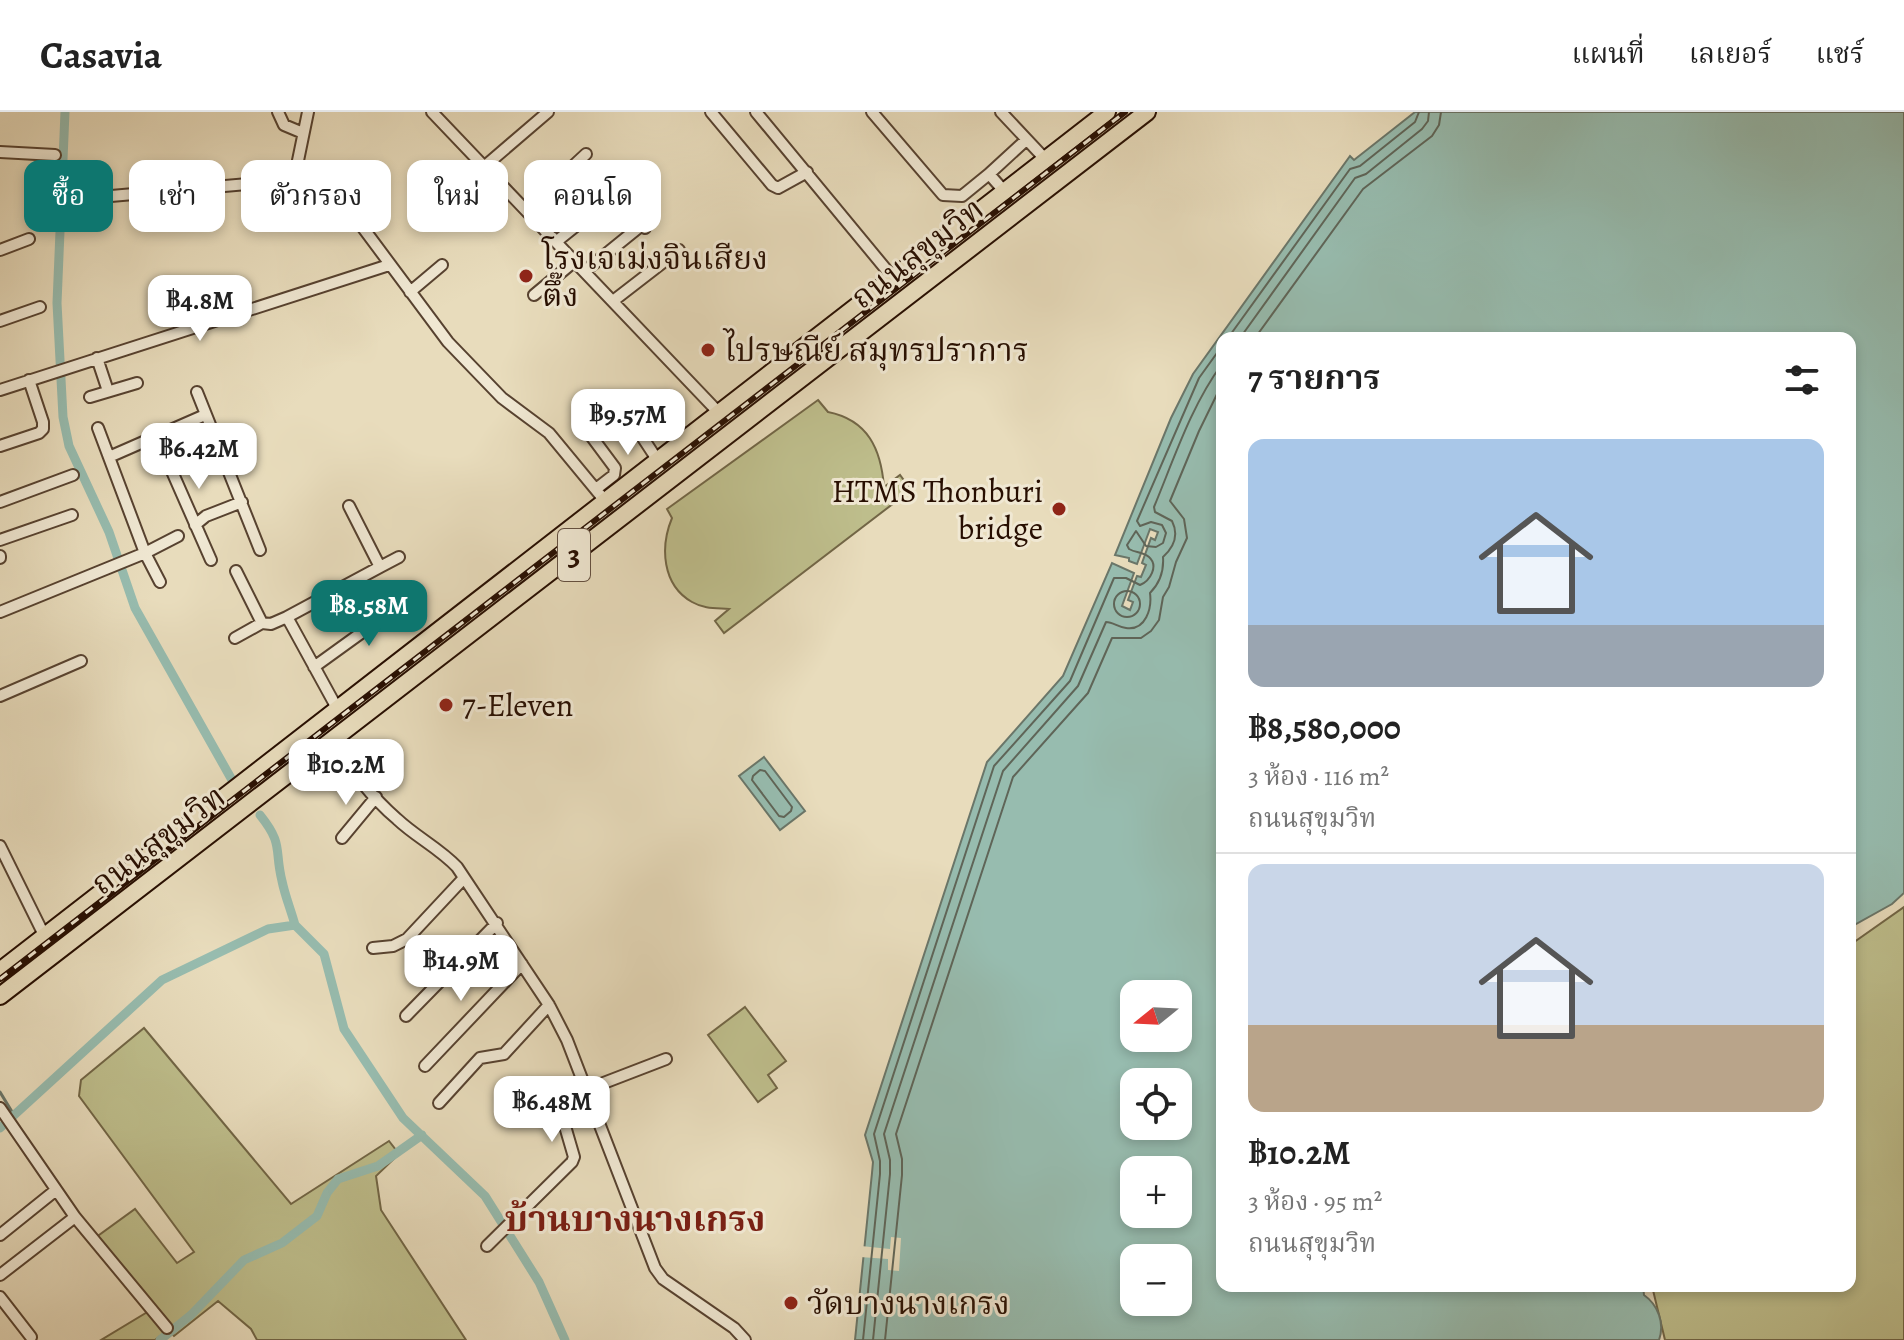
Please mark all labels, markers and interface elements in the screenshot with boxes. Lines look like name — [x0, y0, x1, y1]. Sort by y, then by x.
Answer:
text: Casavia — [40, 29, 162, 81]
text: แผนที่ — [1571, 35, 1645, 73]
text: เลเยอร์ — [1689, 35, 1772, 73]
text: แชร์ — [1816, 35, 1864, 73]
chip: ซื้อ — [24, 160, 113, 232]
chip: เช่า — [129, 160, 225, 232]
chip: ตัวกรอง — [241, 160, 391, 232]
chip: ใหม่ — [407, 160, 508, 232]
chip: คอนโด — [524, 160, 661, 232]
street label: ถนนสุขุมวิท — [841, 187, 993, 319]
place label: โรงเจเม่งจินเสียง ตึ๊ง — [541, 236, 768, 317]
marker: โรงเจเม่งจินเสียง ตึ๊ง — [517, 267, 535, 285]
pin: ฿4.8M — [144, 275, 256, 343]
text: ฿4.8M — [166, 283, 234, 318]
place label: ไปรษณีย์ สมุทรปราการ — [722, 328, 1029, 372]
marker: ไปรษณีย์ สมุทรปราการ — [699, 341, 717, 359]
text: 7 รายการ — [1248, 354, 1381, 401]
icon: filters — [1780, 358, 1824, 402]
pin: ฿9.57M — [563, 389, 693, 457]
text: ฿9.57M — [589, 397, 667, 432]
pin: ฿6.42M — [134, 423, 264, 491]
text: ฿6.42M — [159, 431, 239, 466]
place label: HTMS Thonburi bridge — [832, 469, 1043, 550]
icon: home — [1464, 491, 1608, 635]
marker: HTMS Thonburi bridge — [1050, 500, 1068, 518]
road number: 3 — [558, 529, 590, 581]
pin: ฿8.58M — [304, 580, 434, 648]
text: ฿8.58M — [329, 588, 409, 623]
place label: 7-Eleven — [462, 683, 573, 727]
marker: 7-Eleven — [437, 696, 455, 714]
text: ฿8,580,000 — [1248, 704, 1401, 751]
pin: ฿10.2M — [281, 739, 411, 807]
text: ฿10.2M — [307, 747, 385, 782]
text: 3 ห้อง · 116 m² — [1248, 759, 1389, 794]
street label: ถนนสุขุมวิท — [82, 775, 234, 905]
text: ถนนสุขุมวิท — [1248, 801, 1376, 836]
icon: home — [1464, 916, 1608, 1060]
pin: ฿14.9M — [396, 935, 526, 1003]
text: ฿14.9M — [422, 943, 500, 978]
north arrow — [1120, 980, 1192, 1052]
map controls — [1120, 980, 1192, 1316]
button: locate — [1120, 1068, 1192, 1140]
pin: ฿6.48M — [487, 1076, 617, 1144]
text: ฿6.48M — [512, 1084, 592, 1119]
text: ฿10.2M — [1248, 1129, 1351, 1176]
button: + — [1120, 1156, 1192, 1228]
text: 3 ห้อง · 95 m² — [1248, 1184, 1382, 1219]
district label: บ้านบางนางเกรง — [504, 1194, 766, 1243]
text: ถนนสุขุมวิท — [1248, 1226, 1376, 1261]
button: − — [1120, 1244, 1192, 1316]
place label: วัดบางนางเกรง — [807, 1281, 1010, 1325]
marker: วัดบางนางเกรง — [782, 1294, 800, 1312]

